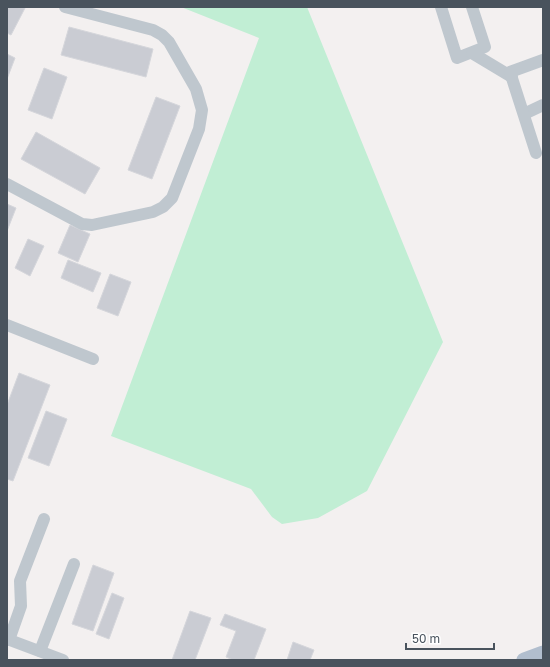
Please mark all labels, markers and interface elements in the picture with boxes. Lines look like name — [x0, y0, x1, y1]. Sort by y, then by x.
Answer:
scale bar — [406, 625, 494, 651]
text: 50 m — [412, 631, 440, 646]

